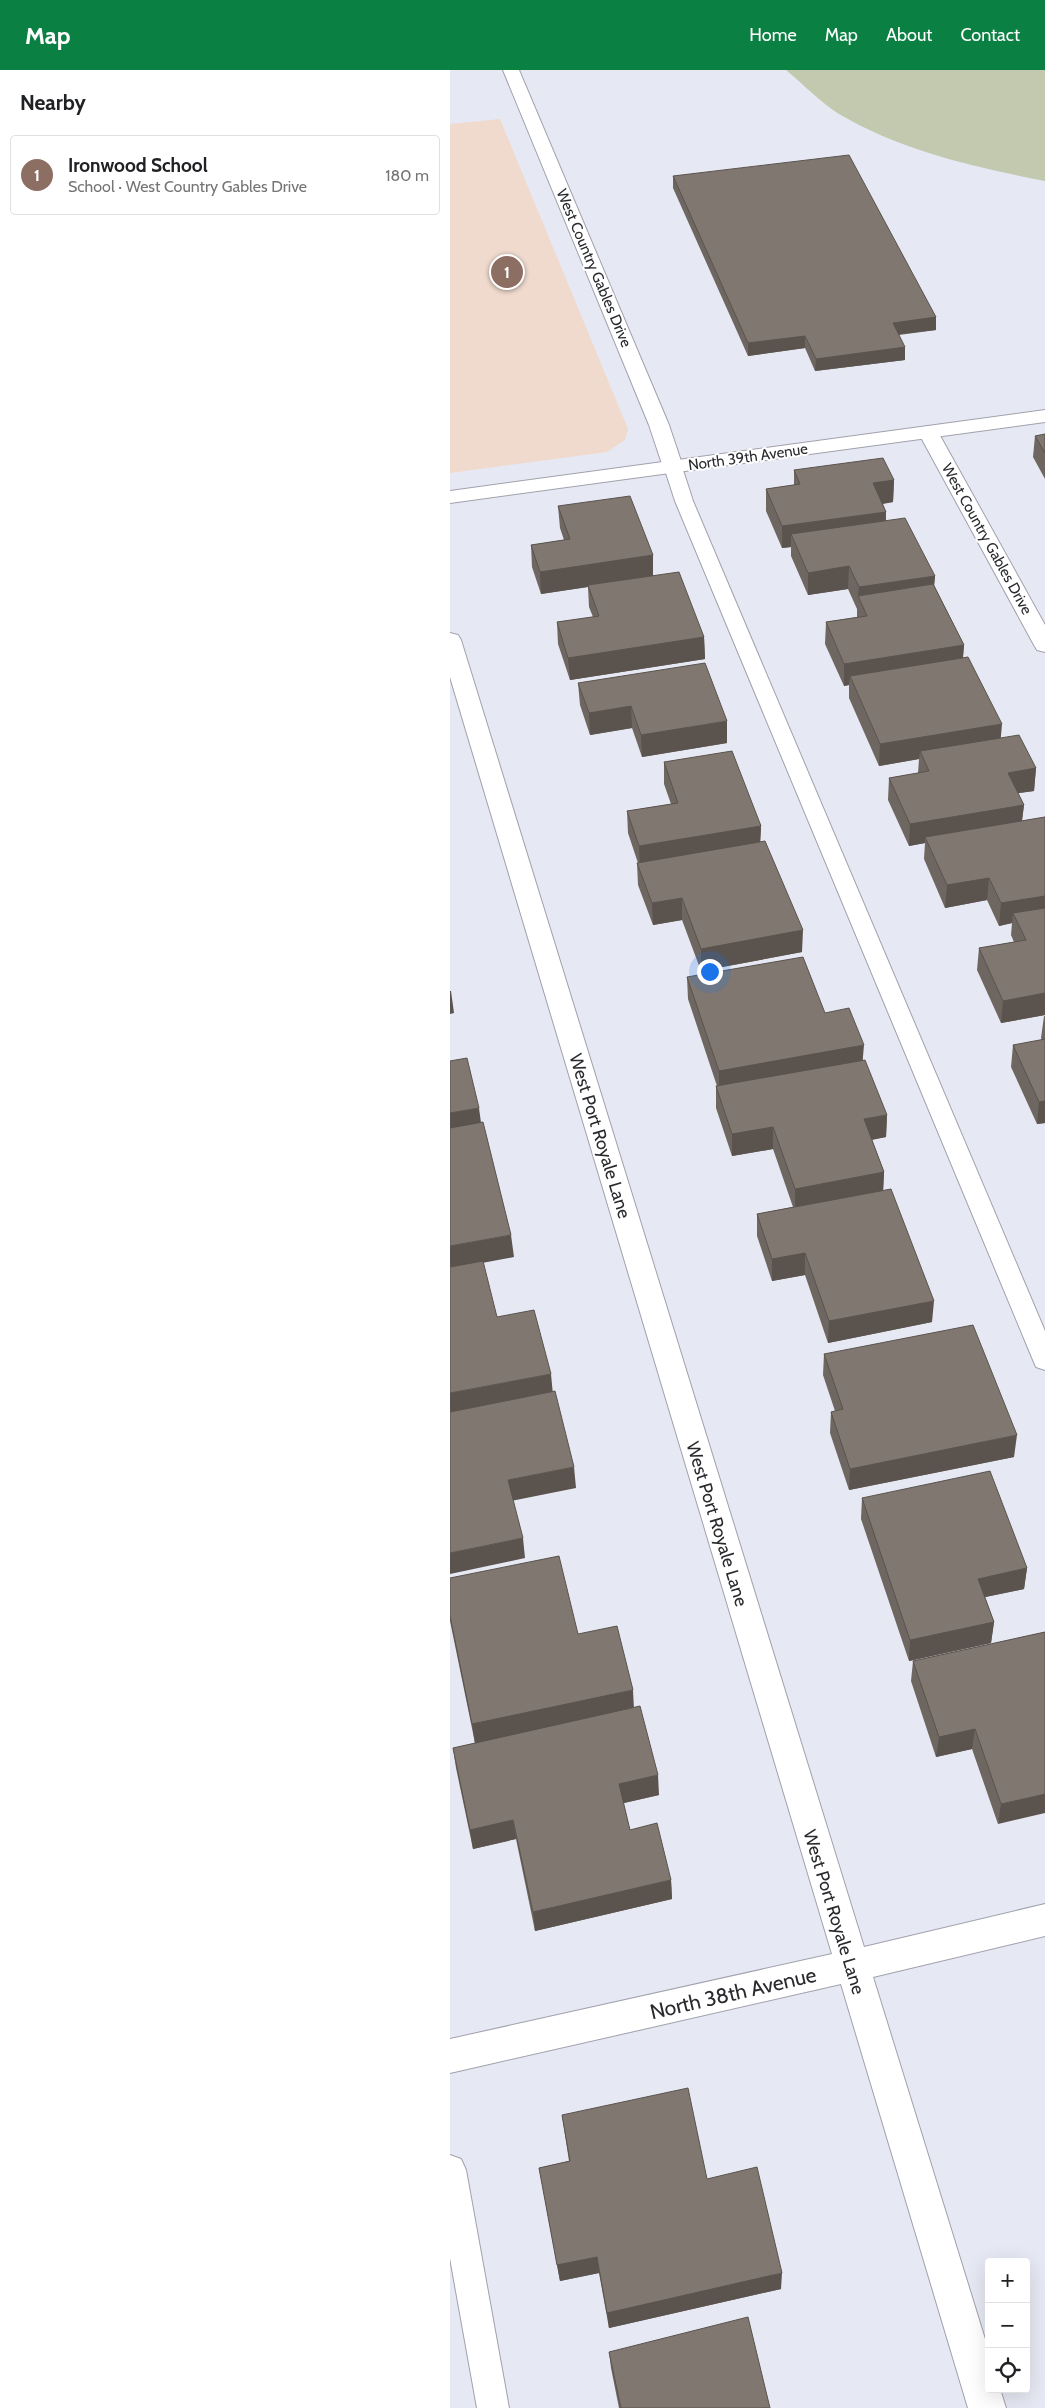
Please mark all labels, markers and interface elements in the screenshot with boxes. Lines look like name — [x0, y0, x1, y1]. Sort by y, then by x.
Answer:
text: Map — [25, 21, 71, 50]
text: Home — [749, 24, 797, 46]
text: Map — [825, 24, 858, 46]
text: About — [886, 24, 932, 46]
text: Contact — [960, 24, 1020, 46]
text: Nearby — [20, 90, 86, 115]
text: Ironwood School — [68, 154, 208, 177]
text: 1 — [34, 166, 40, 185]
text: 180 m — [385, 166, 429, 185]
text: School · West Country Gables Drive — [68, 177, 307, 196]
street label: West Country Gables Drive — [552, 186, 636, 350]
pin: 1 — [491, 253, 523, 291]
street label: North 39th Avenue — [687, 440, 809, 474]
street label: West Country Gables Drive — [938, 460, 1036, 618]
your location — [697, 959, 723, 985]
street label: West Port Royale Lane — [564, 1051, 636, 1221]
street label: West Port Royale Lane — [681, 1439, 753, 1609]
street label: West Port Royale Lane — [798, 1827, 870, 1997]
street label: North 38th Avenue — [647, 1962, 819, 2024]
map controls — [985, 2258, 1030, 2393]
button: + — [985, 2258, 1030, 2303]
button: − — [985, 2303, 1030, 2348]
button: locate — [985, 2348, 1030, 2393]

